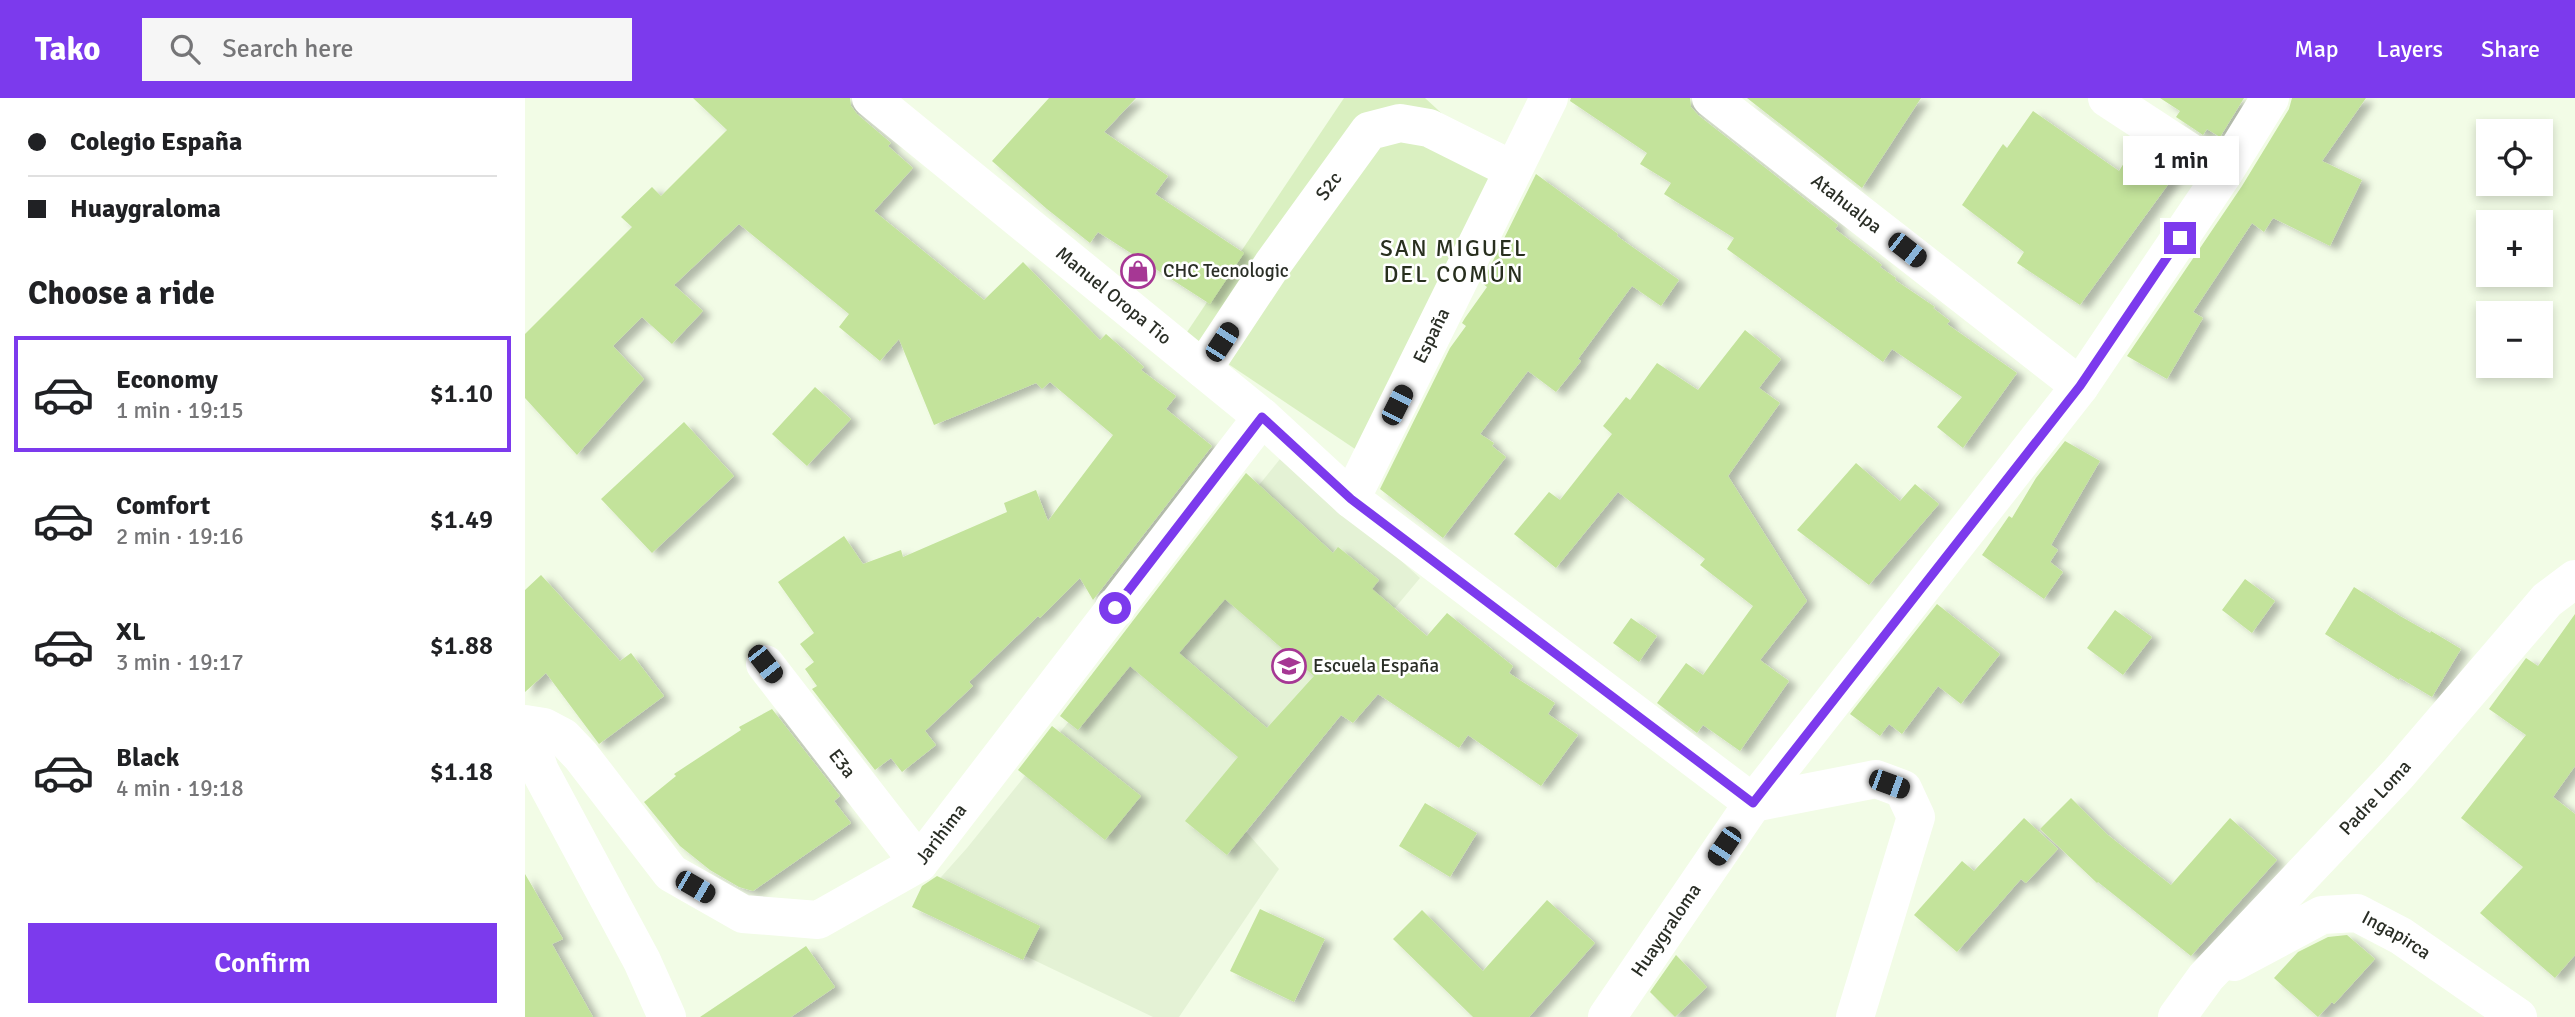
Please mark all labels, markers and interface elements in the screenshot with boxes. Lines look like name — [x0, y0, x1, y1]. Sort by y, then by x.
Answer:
search box — [142, 18, 632, 81]
text: Tako — [35, 29, 100, 70]
icon: search — [166, 30, 204, 68]
text: Search here — [222, 33, 353, 65]
text: Map — [2294, 34, 2339, 64]
text: Layers — [2377, 34, 2443, 64]
text: Share — [2481, 34, 2540, 64]
map controls — [2476, 119, 2553, 378]
button: locate — [2476, 119, 2553, 196]
text: Colegio España — [70, 126, 242, 158]
callout: 1 min — [2122, 136, 2238, 186]
text: 1 min — [2153, 146, 2209, 175]
street label: S2c — [1311, 167, 1347, 205]
street label: Atahualpa — [1806, 169, 1887, 239]
text: Huaygraloma — [70, 193, 221, 225]
button: + — [2476, 210, 2553, 287]
route end — [2164, 222, 2196, 254]
car — [1884, 229, 1931, 271]
district label: SAN MIGUEL DEL COMÚN — [1380, 234, 1528, 289]
street label: Manuel Oropa Tio — [1051, 242, 1176, 350]
shop icon: CHC Tecnologic — [1119, 252, 1157, 290]
place label: CHC Tecnologic — [1163, 259, 1289, 283]
text: Choose a ride — [28, 274, 215, 313]
button: − — [2476, 301, 2553, 378]
street label: España — [1408, 304, 1455, 367]
car — [1202, 319, 1243, 365]
icon: car — [32, 363, 95, 426]
text: Economy — [116, 364, 218, 396]
text: $1.10 — [430, 378, 493, 410]
car — [1379, 382, 1416, 428]
text: 1 min · 19:15 — [116, 396, 244, 425]
icon: car — [32, 489, 95, 552]
text: Comfort — [116, 490, 210, 522]
text: $1.49 — [430, 504, 493, 536]
text: 2 min · 19:16 — [116, 522, 244, 551]
route start — [1099, 592, 1131, 624]
icon: car — [32, 615, 95, 678]
text: XL — [116, 616, 146, 648]
text: $1.88 — [430, 630, 493, 662]
car — [744, 641, 787, 687]
school or university icon: Escuela España — [1270, 647, 1308, 685]
text: 3 min · 19:17 — [116, 648, 244, 677]
place label: Escuela España — [1313, 654, 1439, 678]
icon: car — [32, 741, 95, 804]
text: Black — [116, 742, 179, 774]
street label: E3a — [823, 744, 861, 783]
street label: Padre Loma — [2334, 755, 2416, 840]
text: $1.18 — [430, 756, 493, 788]
car — [1866, 767, 1913, 801]
text: 4 min · 19:18 — [116, 774, 244, 803]
street label: Jarihima — [910, 799, 972, 869]
car — [1704, 823, 1745, 869]
car — [672, 867, 719, 907]
street label: Huaygraloma — [1626, 879, 1707, 982]
street label: Ingapirca — [2358, 906, 2435, 965]
button: Confirm — [28, 923, 497, 1003]

